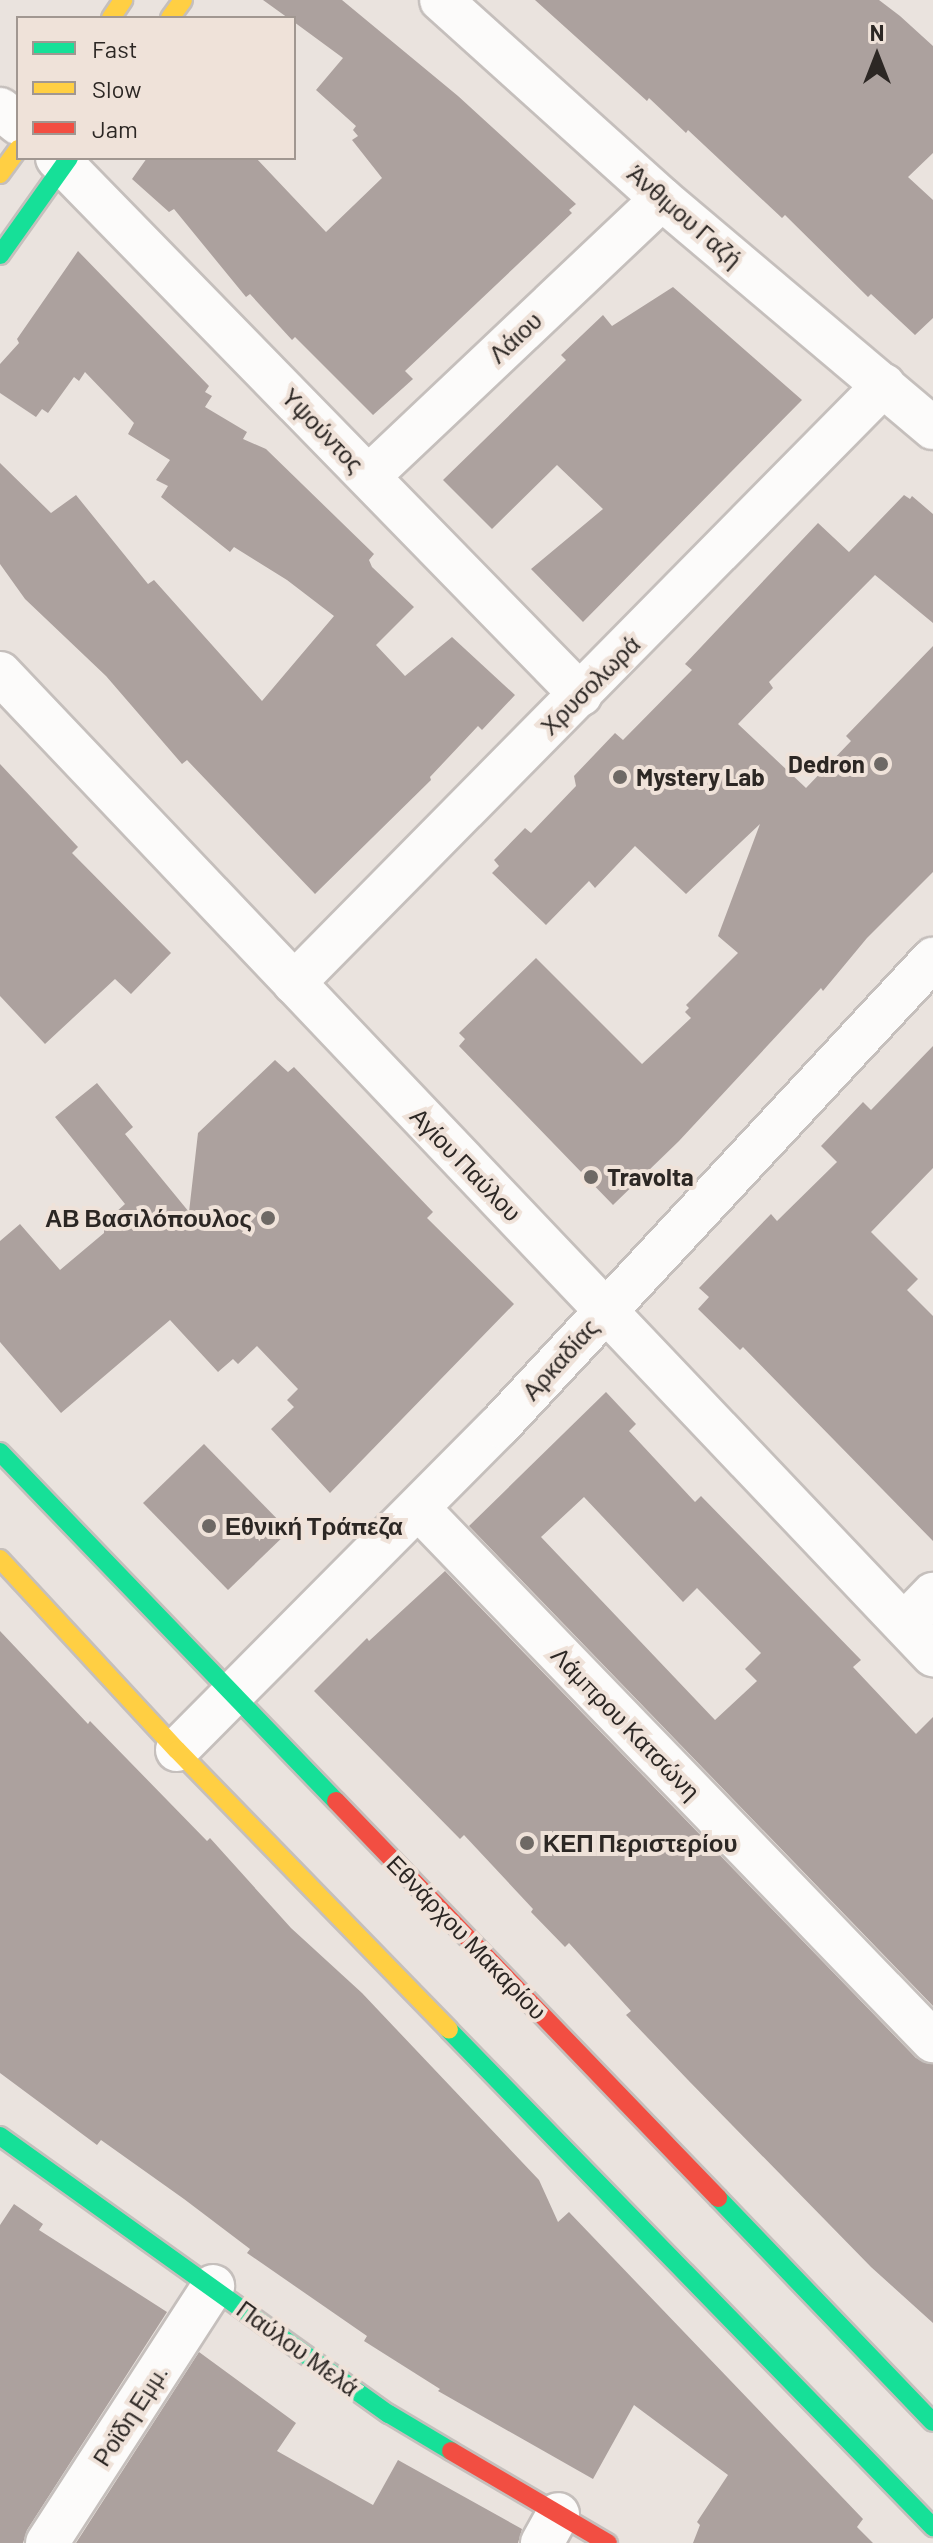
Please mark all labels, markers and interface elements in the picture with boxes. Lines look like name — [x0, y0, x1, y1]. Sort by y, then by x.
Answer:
legend — [16, 16, 296, 160]
north arrow — [837, 16, 917, 96]
text: N — [870, 19, 884, 45]
text: Fast — [92, 34, 137, 63]
text: Slow — [92, 74, 141, 103]
text: Jam — [92, 114, 138, 143]
street label: Άνθιμου Γαζή — [622, 159, 748, 273]
street label: Λάιου — [483, 305, 547, 369]
street label: Υψούντος — [276, 382, 370, 478]
street label: Χρυσολωρά — [534, 629, 646, 741]
place label: Dedron — [788, 750, 865, 778]
marker: Dedron — [872, 755, 890, 773]
place label: Mystery Lab — [636, 763, 765, 791]
marker: Mystery Lab — [611, 768, 629, 786]
street label: Αγίου Παύλου — [405, 1101, 527, 1227]
place label: Travolta — [607, 1163, 694, 1191]
marker: Travolta — [582, 1168, 600, 1186]
place label: ΑΒ Βασιλόπουλος — [45, 1204, 252, 1232]
marker: ΑΒ Βασιλόπουλος — [259, 1209, 277, 1227]
street label: Αρκαδίας — [516, 1312, 604, 1406]
place label: Εθνική Τράπεζα — [225, 1512, 403, 1540]
marker: Εθνική Τράπεζα — [200, 1517, 218, 1535]
street label: Λάμπρου Κατσώνη — [546, 1641, 706, 1805]
place label: ΚΕΠ Περιστερίου — [543, 1829, 737, 1857]
marker: ΚΕΠ Περιστερίου — [518, 1834, 536, 1852]
street label: Εθνάρχου Μακαρίου — [381, 1849, 553, 2025]
street label: Παύλου Μελά — [232, 2294, 364, 2402]
street label: Ροϊδη Εμμ. — [87, 2359, 173, 2471]

